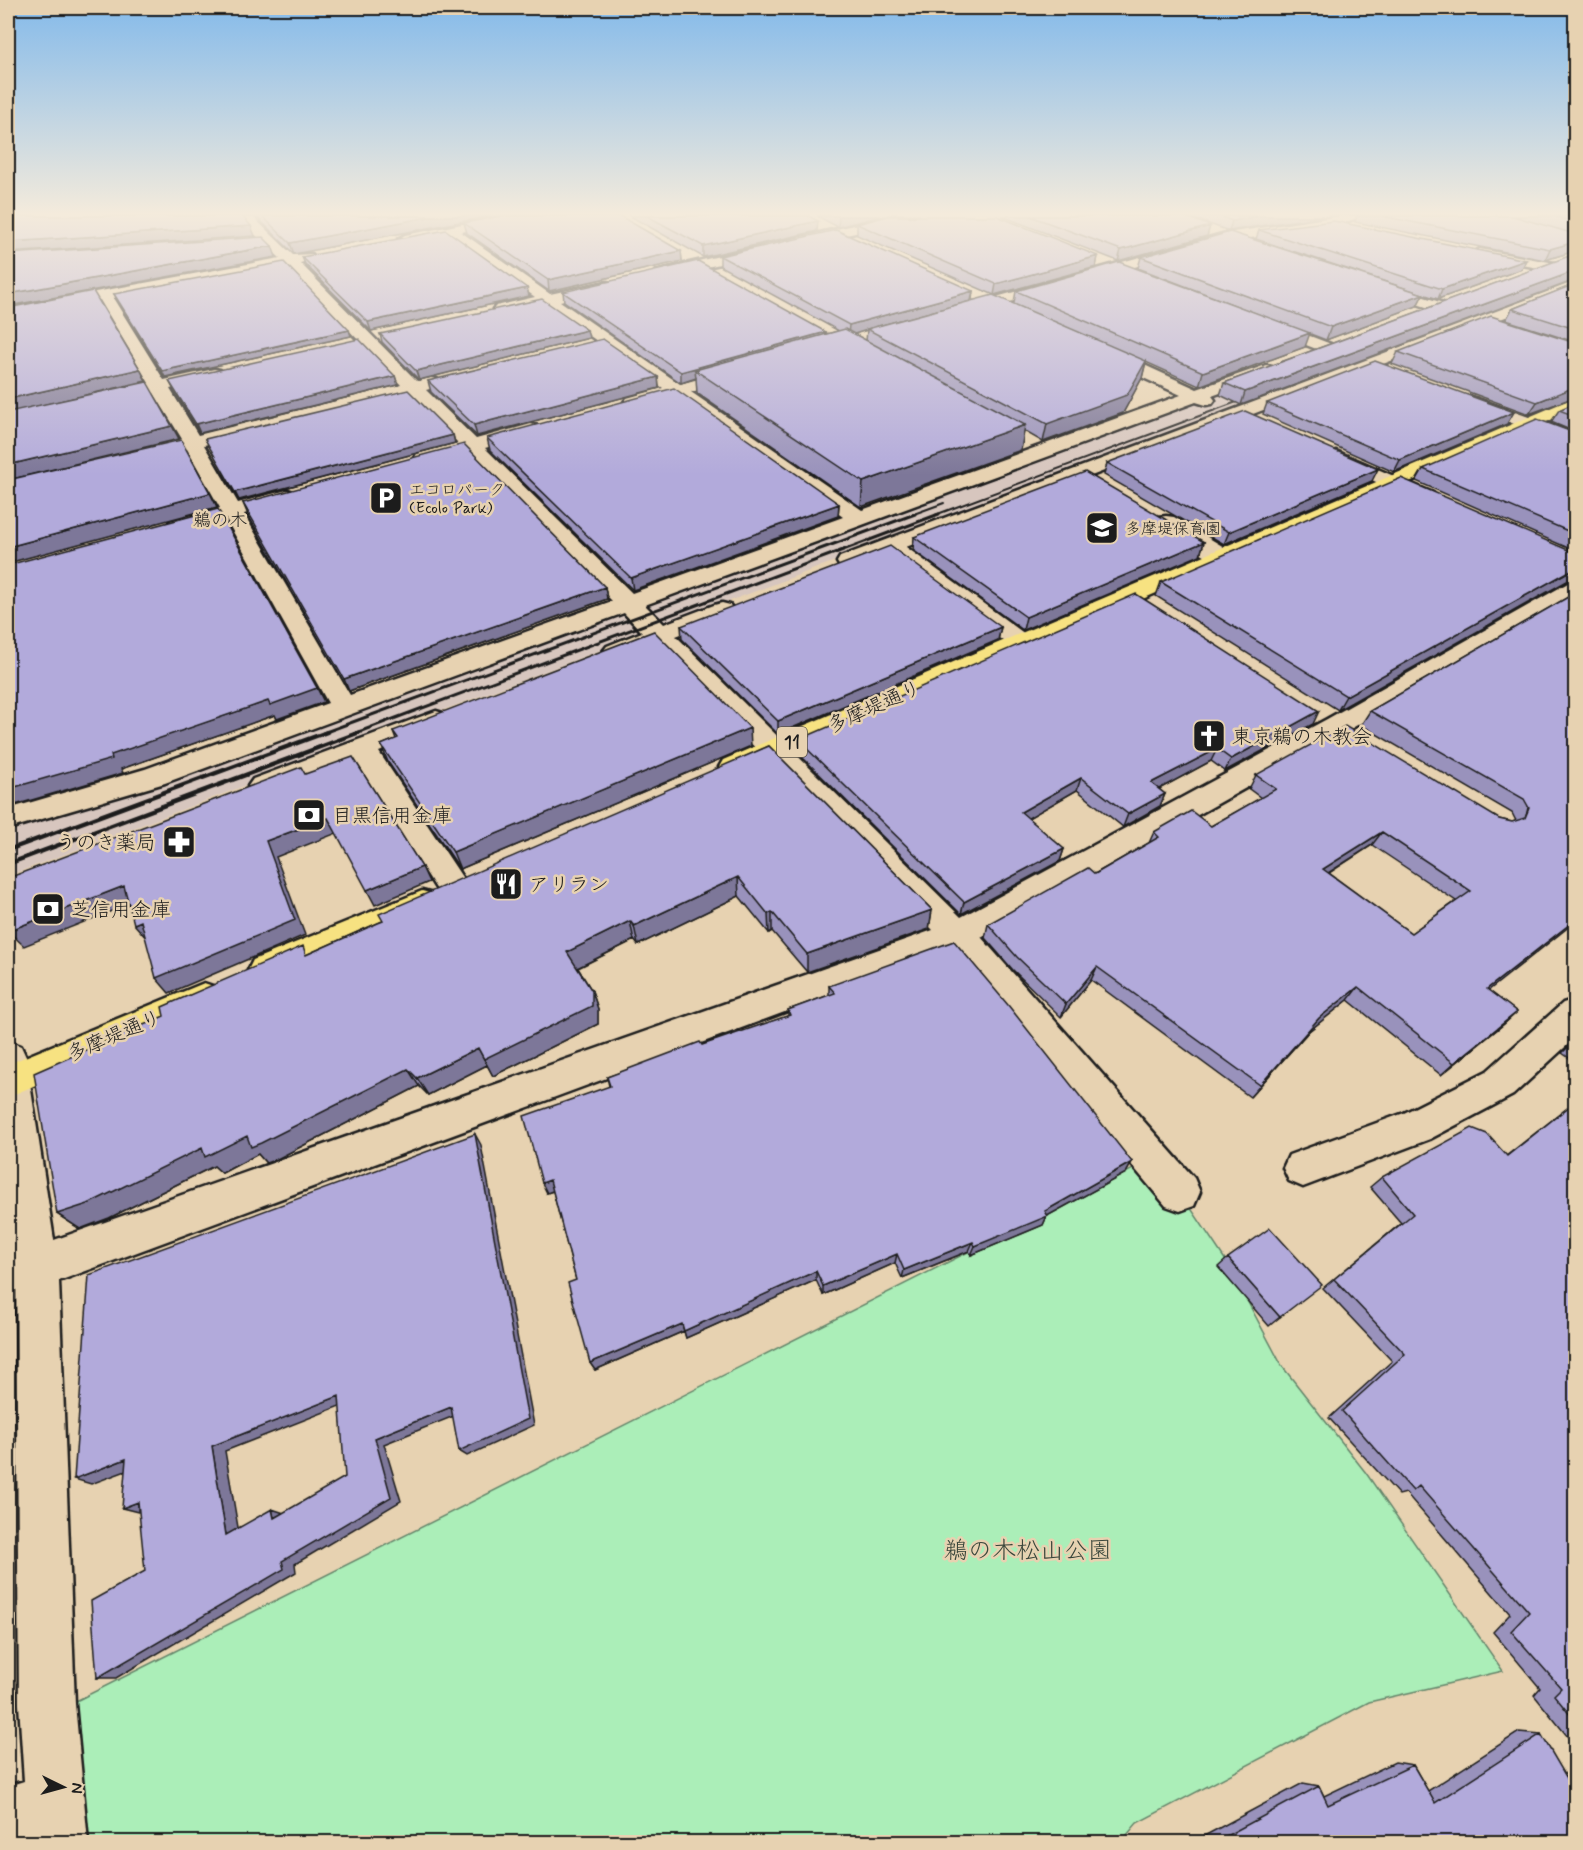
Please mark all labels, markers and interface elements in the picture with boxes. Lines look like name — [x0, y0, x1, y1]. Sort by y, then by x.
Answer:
parking icon: エコロパーク (Ecolo Park) — [368, 480, 404, 516]
place label: エコロパーク (Ecolo Park) — [409, 480, 505, 519]
district label: 鵜の木 — [193, 509, 247, 533]
school or university icon: 多摩堤保育園 — [1084, 510, 1120, 546]
place label: 多摩堤保育園 — [1125, 519, 1221, 540]
street label: 多摩堤通り — [823, 675, 926, 740]
church icon: 東京鵜の木教会 — [1191, 718, 1227, 754]
place label: 東京鵜の木教会 — [1232, 724, 1372, 751]
road number: 11 — [777, 727, 807, 757]
bank icon: 目黒信用金庫 — [291, 797, 327, 833]
place label: 目黒信用金庫 — [332, 803, 452, 830]
pharmacy icon: うのき薬局 — [161, 824, 197, 860]
place label: うのき薬局 — [56, 830, 156, 857]
restaurant icon: アリラン — [488, 866, 524, 902]
place label: アリラン — [529, 872, 609, 899]
bank icon: 芝信用金庫 — [30, 891, 66, 927]
place label: 芝信用金庫 — [71, 897, 171, 924]
street label: 多摩堤通り — [63, 1004, 166, 1068]
park label: 鵜の木松山公園 — [944, 1536, 1112, 1567]
north arrow — [33, 1757, 93, 1817]
text: N — [66, 1782, 87, 1794]

